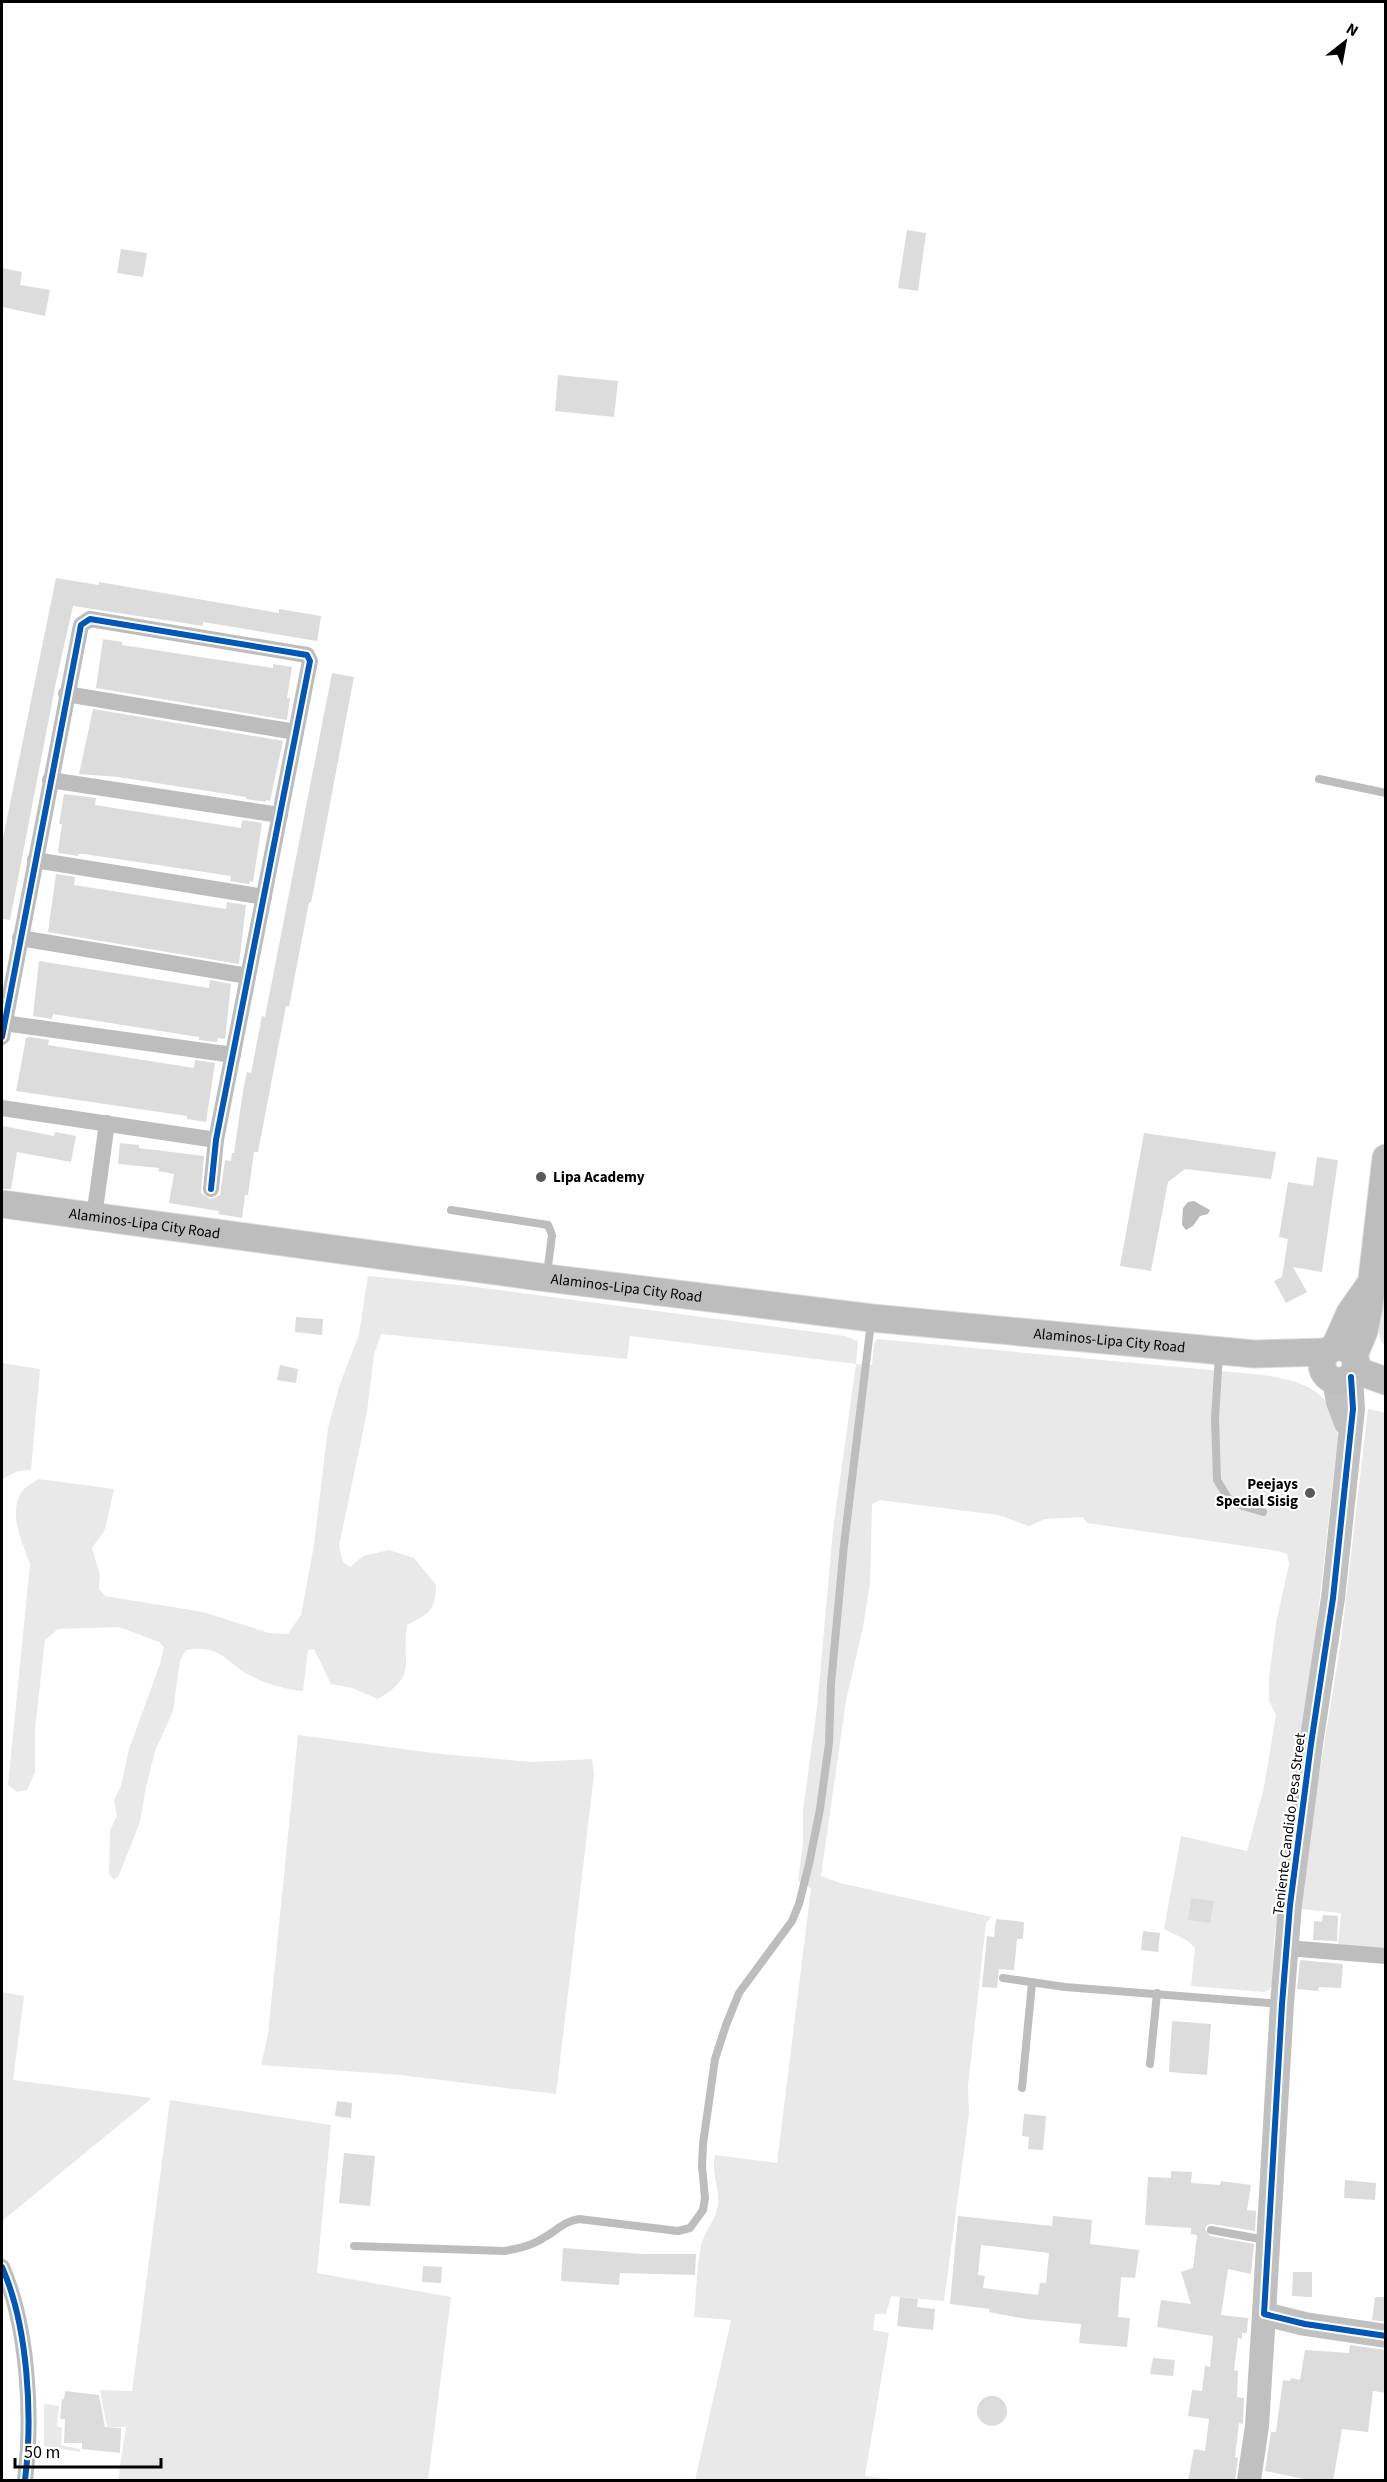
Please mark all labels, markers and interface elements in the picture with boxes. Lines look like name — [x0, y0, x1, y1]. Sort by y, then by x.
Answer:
north arrow — [1315, 12, 1375, 72]
text: N — [1342, 18, 1362, 42]
place label: Lipa Academy — [553, 1167, 645, 1188]
marker: Lipa Academy — [534, 1170, 548, 1184]
street label: Alaminos-Lipa City Road — [68, 1203, 222, 1245]
street label: Alaminos-Lipa City Road — [549, 1269, 703, 1308]
street label: Alaminos-Lipa City Road — [1033, 1323, 1186, 1358]
place label: Peejays Special Sisig — [1216, 1474, 1298, 1512]
marker: Peejays Special Sisig — [1303, 1486, 1317, 1500]
street label: Teniente Candido Pesa Street — [1268, 1732, 1311, 1916]
scale bar — [15, 2431, 160, 2469]
text: 50 m — [24, 2440, 60, 2465]

